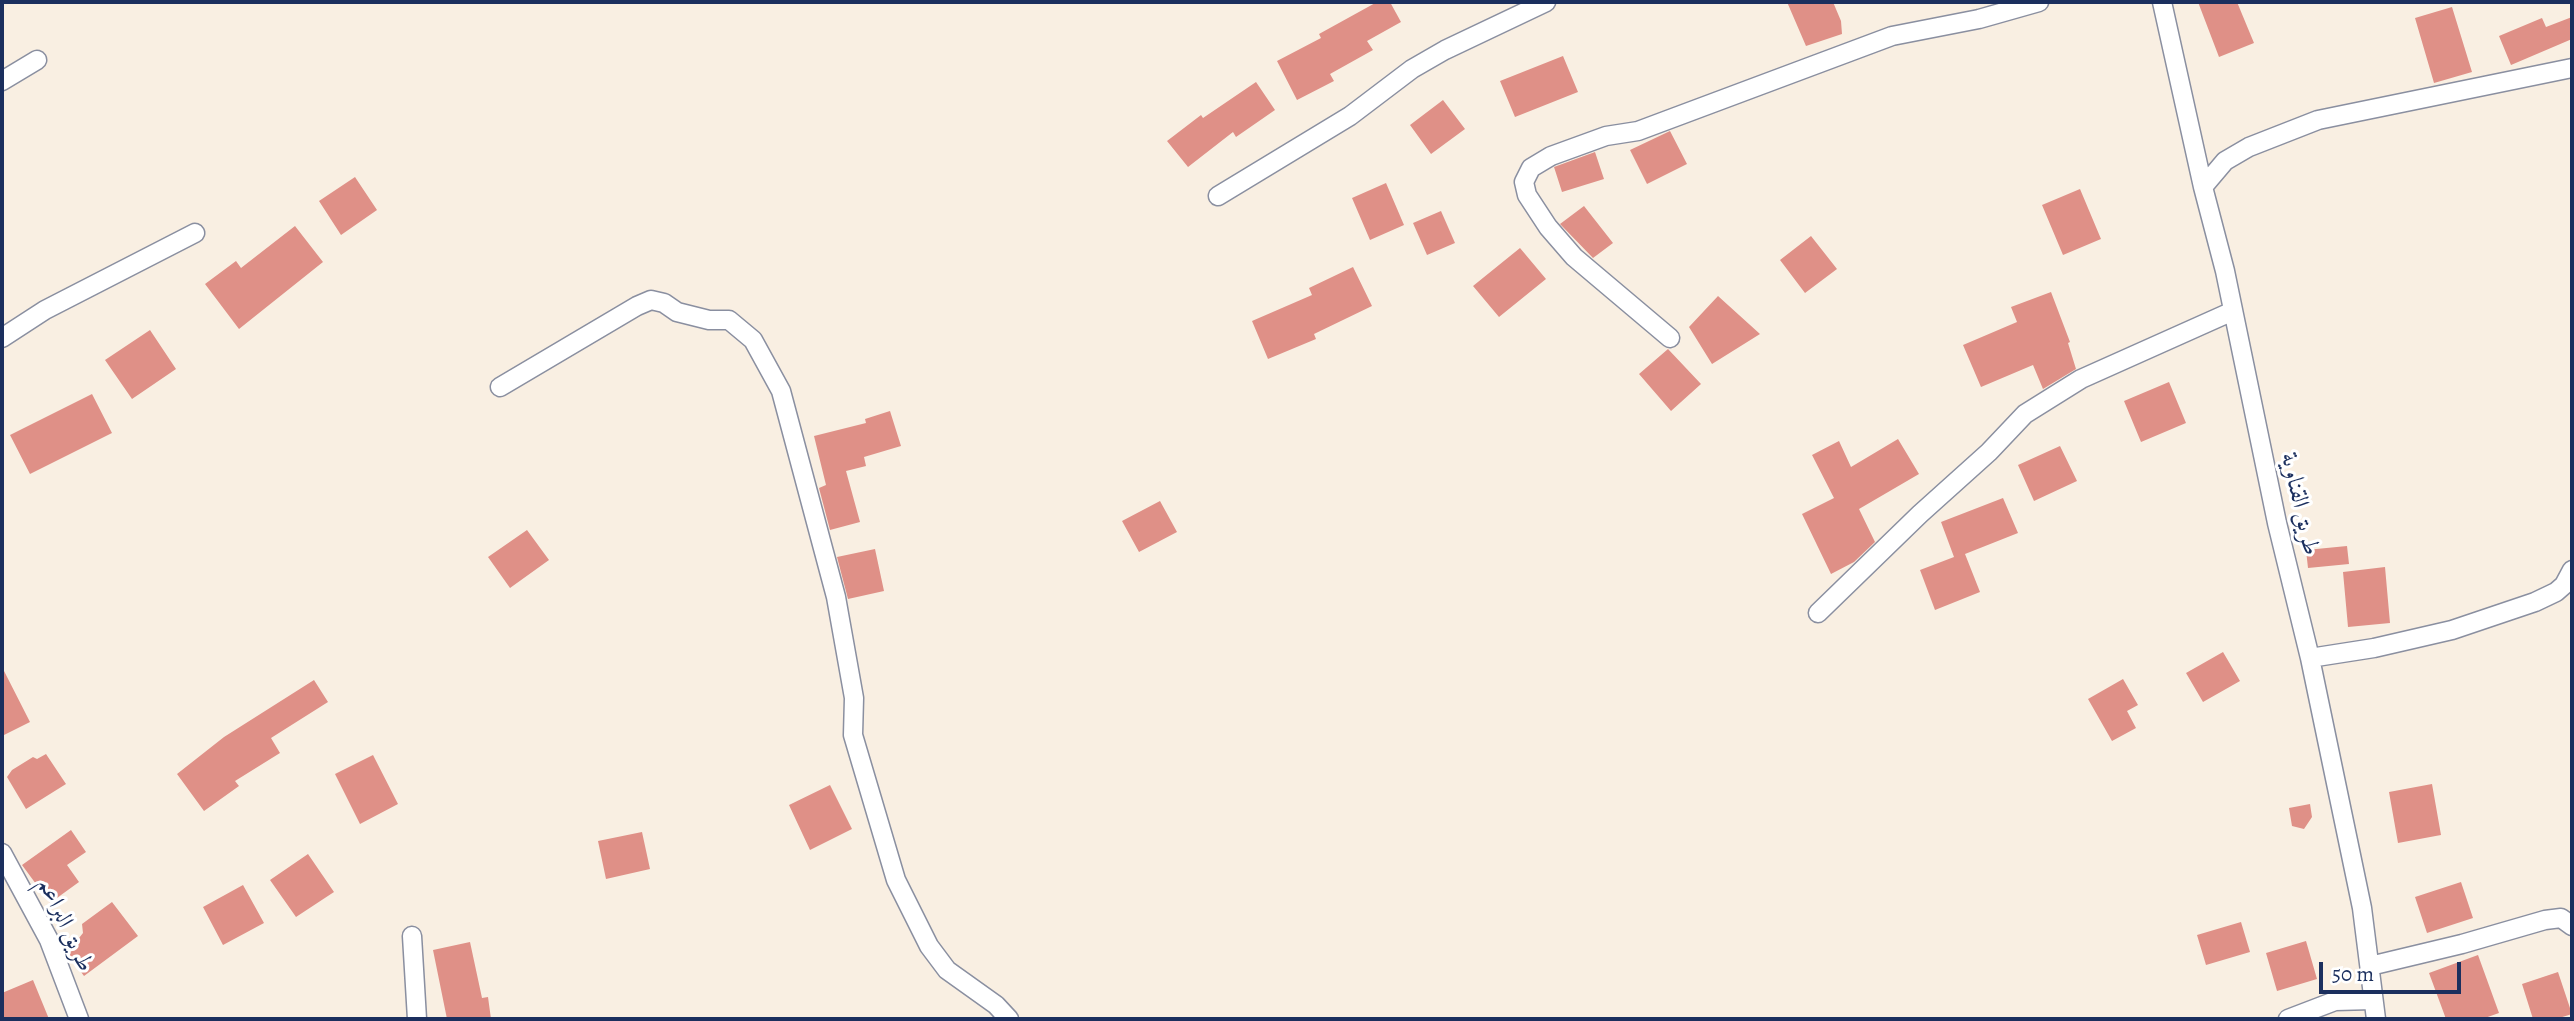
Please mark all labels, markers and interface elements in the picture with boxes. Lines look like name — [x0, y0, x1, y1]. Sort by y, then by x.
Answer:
street label: طريق القناوية — [2273, 450, 2325, 558]
street label: طريق البراعم — [31, 873, 99, 977]
scale bar — [2322, 948, 2464, 992]
text: 50 m — [2332, 960, 2374, 988]

